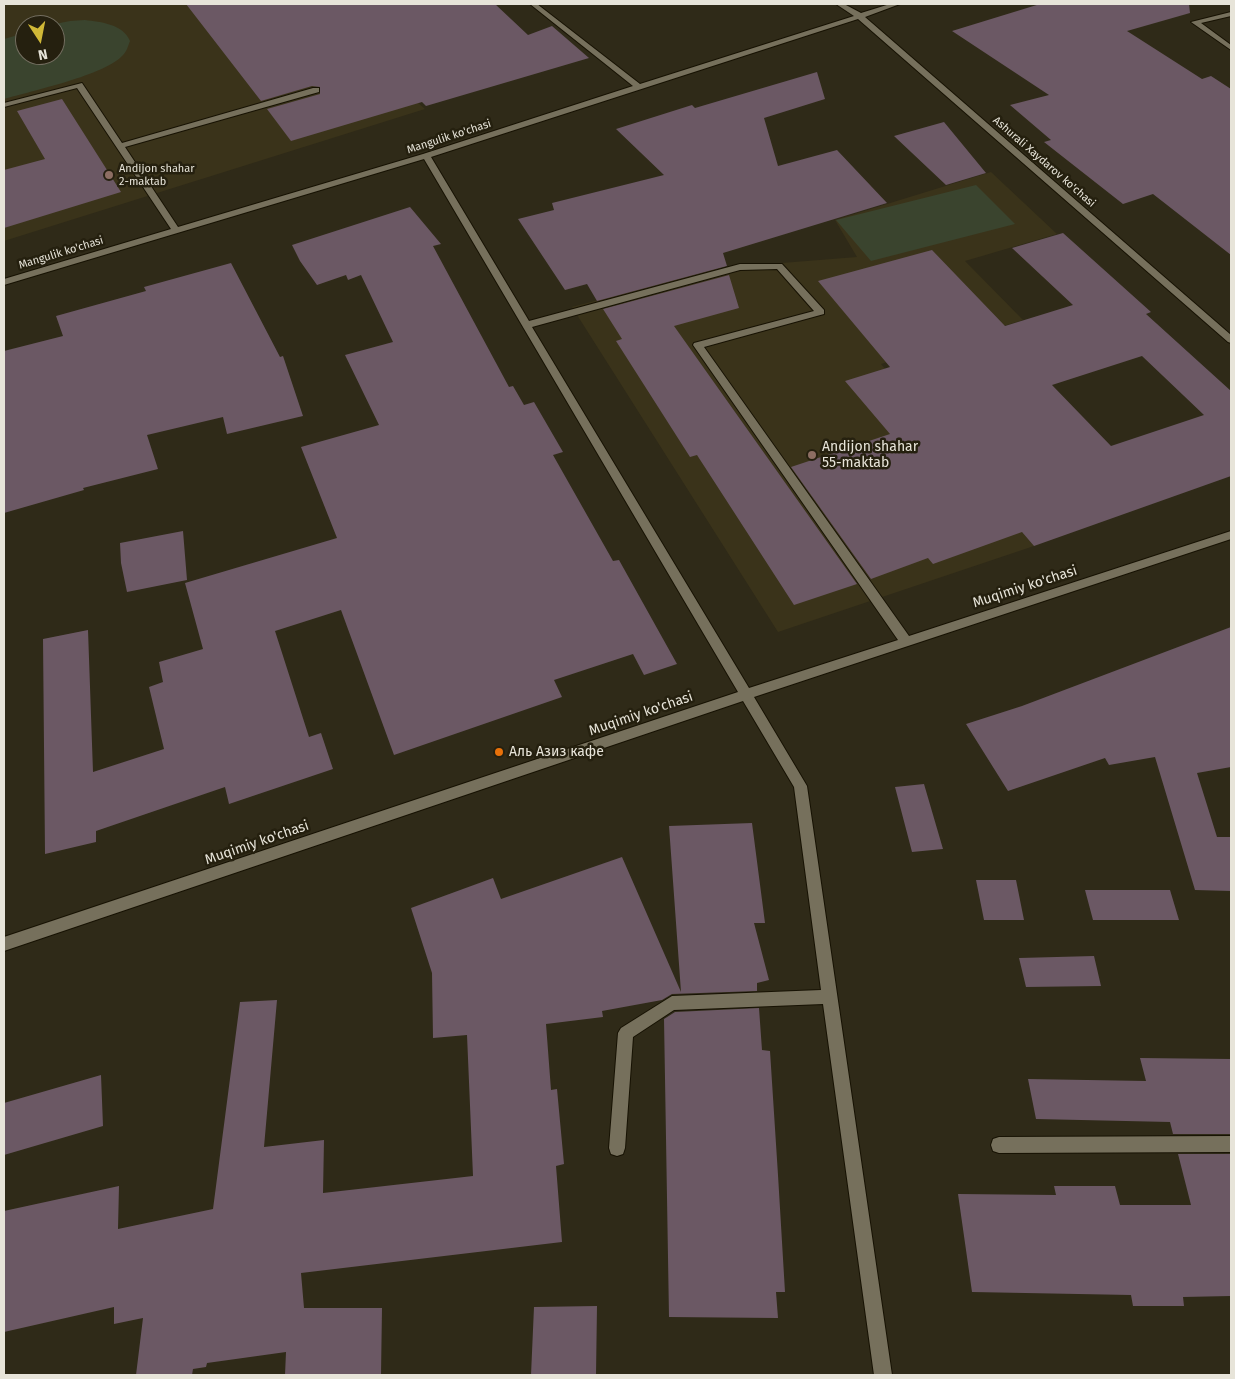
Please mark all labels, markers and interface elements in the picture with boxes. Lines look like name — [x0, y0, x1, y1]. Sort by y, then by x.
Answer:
north arrow — [15, 15, 65, 65]
text: N — [37, 45, 49, 63]
street label: Ashurali Xaydarov ko'chasi — [990, 114, 1098, 210]
street label: Mangulik ko'chasi — [405, 117, 493, 157]
place label: Andijon shahar 2-maktab — [119, 162, 195, 188]
marker: Andijon shahar 2-maktab — [103, 169, 115, 181]
street label: Mangulik ko'chasi — [17, 234, 105, 272]
place label: Andijon shahar 55-maktab — [822, 439, 918, 472]
marker: Andijon shahar 55-maktab — [806, 449, 818, 461]
street label: Muqimiy ko'chasi — [971, 562, 1079, 612]
street label: Muqimiy ko'chasi — [587, 688, 695, 740]
place label: Аль Азиз кафе — [509, 744, 604, 760]
marker: Аль Азиз кафе — [493, 746, 505, 758]
street label: Muqimiy ko'chasi — [203, 817, 311, 869]

